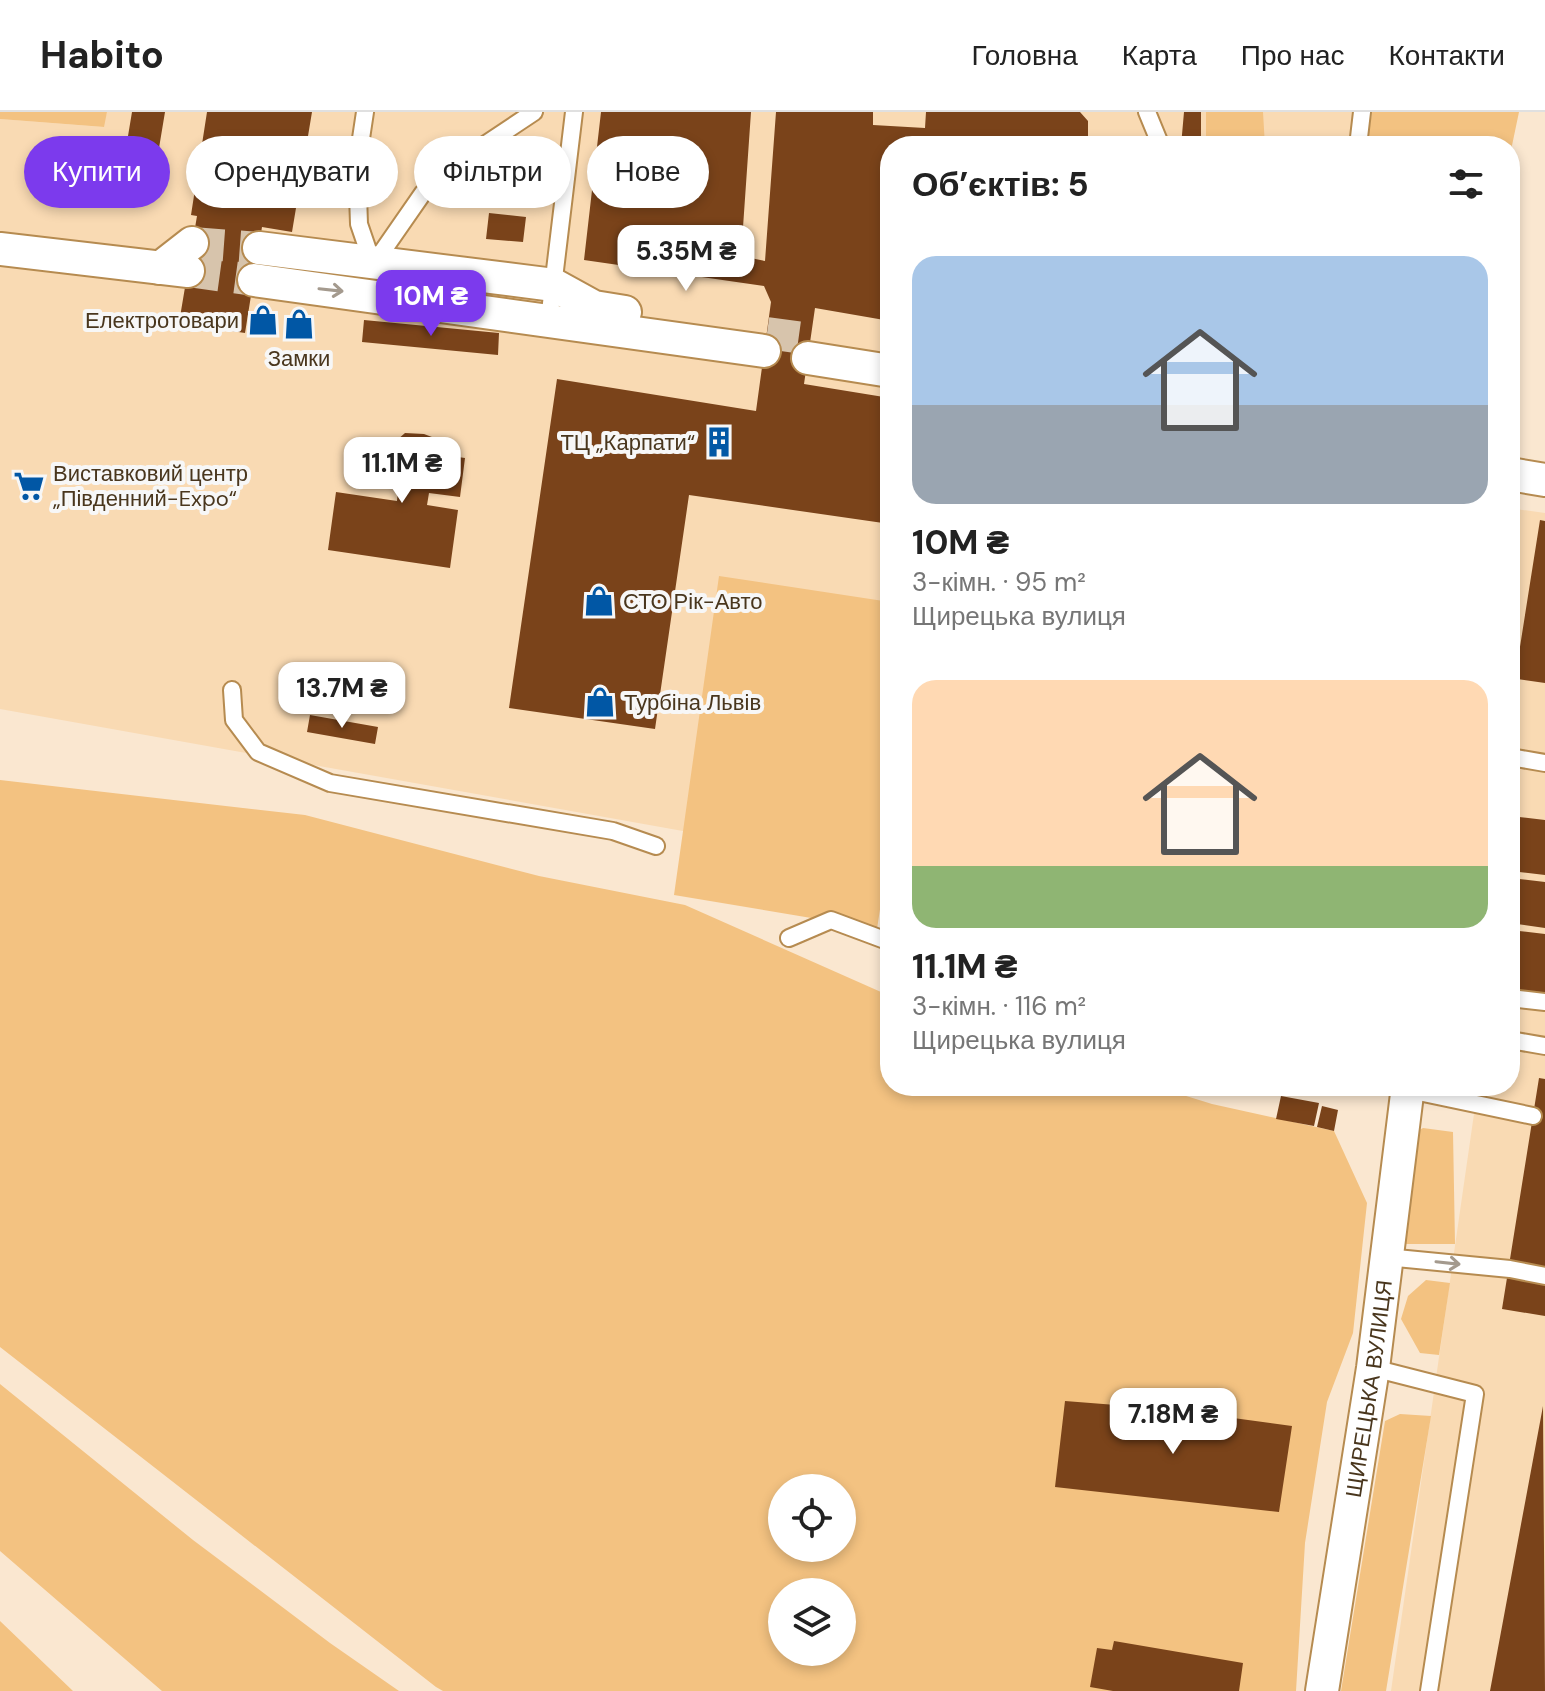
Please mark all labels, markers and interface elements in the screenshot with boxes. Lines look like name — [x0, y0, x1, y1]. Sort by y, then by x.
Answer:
text: Habito — [40, 30, 164, 80]
text: Головна — [971, 37, 1078, 74]
text: Карта — [1122, 37, 1197, 74]
text: Про нас — [1241, 37, 1345, 74]
text: Контакти — [1389, 37, 1505, 74]
chip: Купити — [24, 136, 170, 208]
chip: Орендувати — [186, 136, 398, 208]
chip: Фільтри — [414, 136, 571, 208]
chip: Нове — [587, 136, 709, 208]
text: Об’єктів: 5 — [912, 162, 1089, 207]
icon: filters — [1444, 162, 1488, 206]
pin: 5.35M ₴ — [612, 225, 760, 293]
text: 5.35M ₴ — [635, 234, 737, 268]
pin: 10M ₴ — [375, 270, 487, 338]
text: 10M ₴ — [394, 279, 468, 313]
one-way arrow — [317, 283, 344, 298]
shop icon: Електротовари — [246, 303, 280, 337]
place label: Електротовари — [85, 306, 239, 335]
shop icon: Замки — [282, 307, 316, 341]
icon: home — [1128, 308, 1272, 452]
place label: Замки — [268, 344, 330, 373]
building icon: ТЦ „Карпати“ — [702, 425, 736, 459]
place label: ТЦ „Карпати“ — [560, 428, 695, 457]
pin: 11.1M ₴ — [328, 437, 476, 505]
text: 11.1M ₴ — [362, 446, 442, 480]
place label: Виставковий центр „Південний-Expo“ — [53, 459, 248, 513]
supermarket icon: Виставковий центр „Південний-Expo“ — [12, 469, 46, 503]
text: 10M ₴ — [912, 520, 1009, 565]
text: 3-кімн. · 95 m² — [912, 565, 1086, 599]
shop icon: СТО Рік-Авто — [582, 584, 616, 618]
place label: СТО Рік-Авто — [623, 587, 763, 616]
text: Щирецька вулиця — [912, 599, 1126, 633]
pin: 13.7M ₴ — [268, 662, 416, 730]
text: 13.7M ₴ — [296, 671, 388, 705]
shop icon: Турбіна Львів — [583, 685, 617, 719]
place label: Турбіна Львів — [624, 688, 761, 717]
icon: home — [1128, 732, 1272, 876]
text: 11.1M ₴ — [912, 944, 1017, 989]
text: 3-кімн. · 116 m² — [912, 989, 1086, 1023]
text: Щирецька вулиця — [912, 1023, 1126, 1057]
one-way arrow — [1434, 1256, 1461, 1271]
street label: ЩИРЕЦЬКА ВУЛИЦЯ — [1338, 1278, 1398, 1499]
pin: 7.18M ₴ — [1099, 1388, 1247, 1456]
text: 7.18M ₴ — [1128, 1397, 1218, 1431]
map controls — [768, 1474, 856, 1666]
button: locate — [768, 1474, 856, 1562]
button: layers — [768, 1578, 856, 1666]

